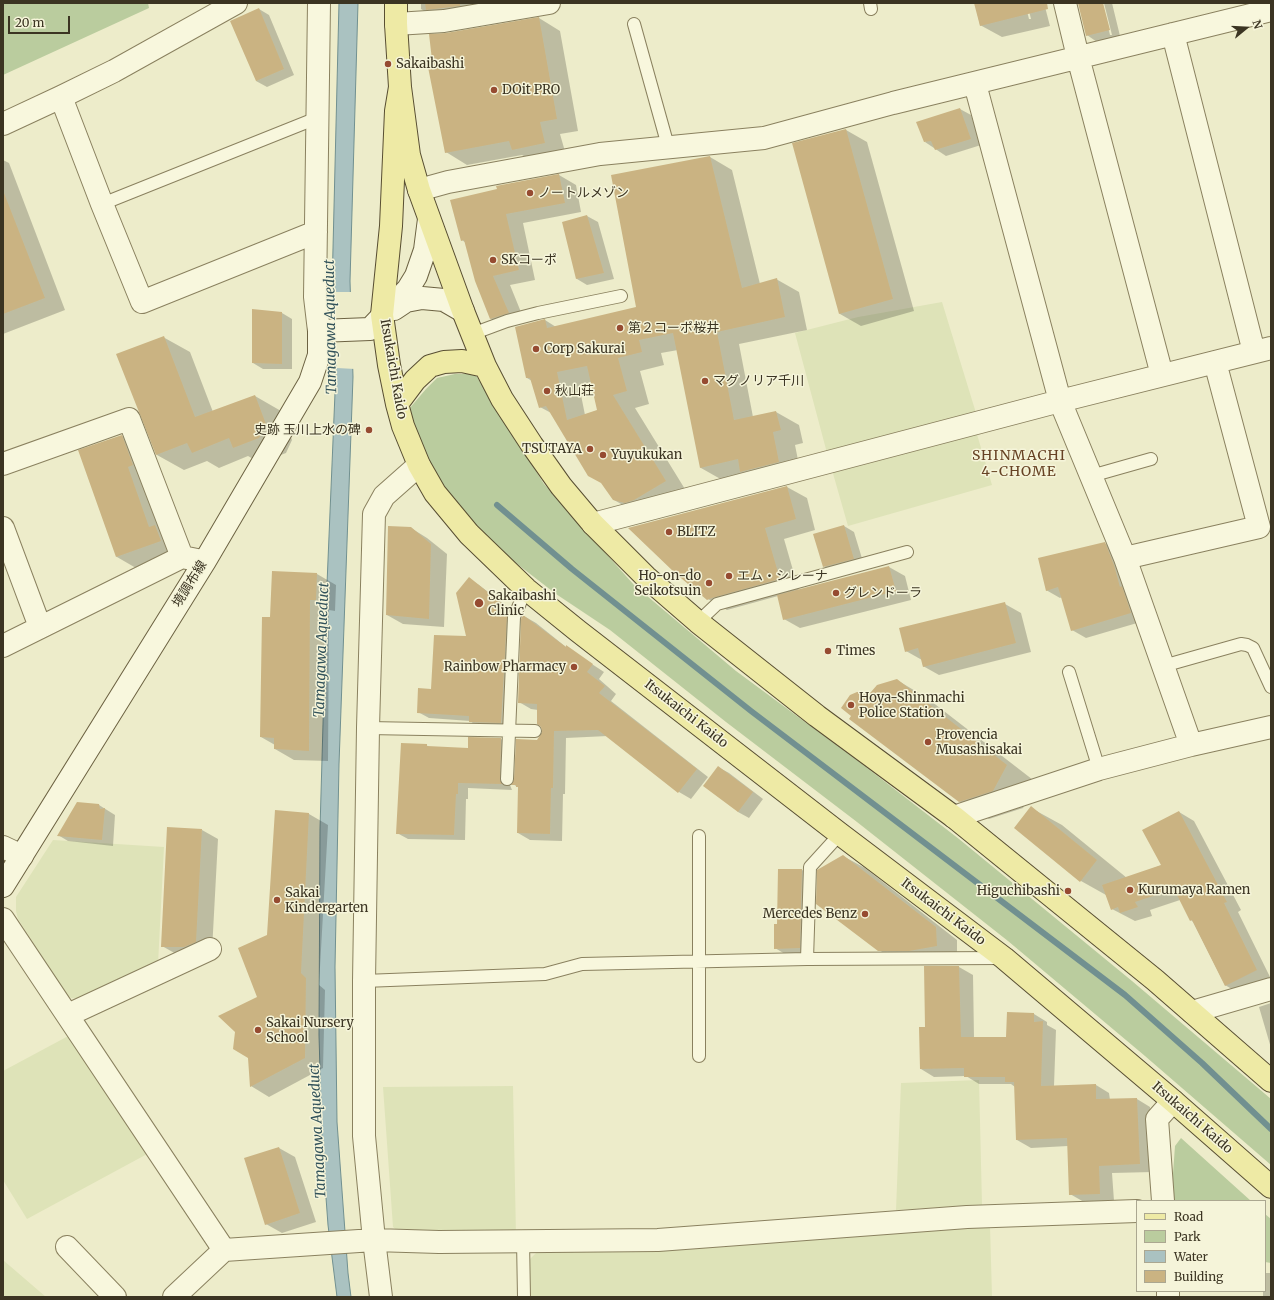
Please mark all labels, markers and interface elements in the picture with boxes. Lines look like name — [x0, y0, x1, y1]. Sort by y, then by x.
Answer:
scale bar — [10, 8, 72, 34]
north arrow — [1226, 8, 1266, 48]
text: 20 m — [15, 15, 44, 30]
text: N — [1249, 18, 1265, 31]
place label: Sakaibashi — [396, 56, 464, 72]
marker: Sakaibashi — [383, 59, 393, 69]
place label: DOit PRO — [502, 82, 560, 98]
marker: DOit PRO — [489, 85, 499, 95]
place label: ノートルメゾン — [538, 185, 629, 201]
marker: ノートルメゾン — [525, 188, 535, 198]
place label: SKコーポ — [501, 252, 557, 268]
marker: SKコーポ — [488, 255, 498, 265]
water label: Tamagawa Aqueduct — [321, 259, 341, 395]
street label: Itsukaichi Kaido — [377, 318, 409, 420]
place label: 第２コーポ桜井 — [628, 320, 719, 336]
marker: 第２コーポ桜井 — [615, 323, 625, 333]
place label: Corp Sakurai — [544, 341, 625, 357]
marker: Corp Sakurai — [531, 344, 541, 354]
place label: マグノリア千川 — [713, 373, 804, 389]
marker: マグノリア千川 — [700, 376, 710, 386]
place label: 秋山荘 — [555, 383, 594, 399]
marker: 秋山荘 — [542, 386, 552, 396]
place label: 史跡 玉川上水の碑 — [254, 422, 361, 438]
marker: 史跡 玉川上水の碑 — [364, 425, 374, 435]
place label: TSUTAYA — [522, 441, 582, 457]
marker: TSUTAYA — [585, 444, 595, 454]
place label: Yuyukukan — [611, 447, 682, 463]
district label: SHINMACHI 4-CHOME — [972, 448, 1066, 480]
marker: Yuyukukan — [598, 450, 608, 460]
place label: BLITZ — [677, 524, 716, 540]
marker: BLITZ — [664, 527, 674, 537]
street label: 境調布線 — [170, 558, 210, 610]
place label: Ho-on-do Seikotsuin — [634, 568, 701, 599]
place label: エム・シレーナ — [737, 568, 828, 584]
marker: エム・シレーナ — [724, 571, 734, 581]
marker: Ho-on-do Seikotsuin — [704, 578, 714, 588]
water label: Tamagawa Aqueduct — [311, 582, 333, 718]
place label: グレンドーラ — [844, 585, 922, 601]
place label: Sakaibashi Clinic — [488, 588, 556, 619]
marker: グレンドーラ — [831, 588, 841, 598]
marker: Sakaibashi Clinic — [473, 597, 485, 609]
place label: Times — [836, 643, 875, 659]
marker: Times — [823, 646, 833, 656]
place label: Rainbow Pharmacy — [444, 659, 566, 675]
marker: Rainbow Pharmacy — [569, 662, 579, 672]
street label: Itsukaichi Kaido — [641, 677, 731, 751]
place label: Hoya-Shinmachi Police Station — [859, 690, 965, 721]
marker: Hoya-Shinmachi Police Station — [846, 700, 856, 710]
place label: Provencia Musashisakai — [936, 727, 1022, 758]
marker: Provencia Musashisakai — [923, 737, 933, 747]
street label: Itsukaichi Kaido — [898, 875, 988, 949]
place label: Kurumaya Ramen — [1138, 882, 1250, 898]
place label: Higuchibashi — [977, 883, 1060, 899]
place label: Sakai Kindergarten — [285, 885, 368, 916]
marker: Kurumaya Ramen — [1125, 885, 1135, 895]
marker: Higuchibashi — [1063, 886, 1073, 896]
marker: Sakai Kindergarten — [272, 895, 282, 905]
place label: Mercedes Benz — [763, 906, 857, 922]
marker: Mercedes Benz — [860, 909, 870, 919]
place label: Sakai Nursery School — [266, 1015, 354, 1046]
marker: Sakai Nursery School — [253, 1025, 263, 1035]
water label: Tamagawa Aqueduct — [306, 1063, 330, 1199]
street label: Itsukaichi Kaido — [1149, 1079, 1235, 1157]
legend — [1136, 1200, 1266, 1292]
text: Road — [1174, 1209, 1203, 1224]
text: Park — [1174, 1229, 1201, 1244]
text: Water — [1174, 1249, 1208, 1264]
text: Building — [1174, 1269, 1223, 1284]

